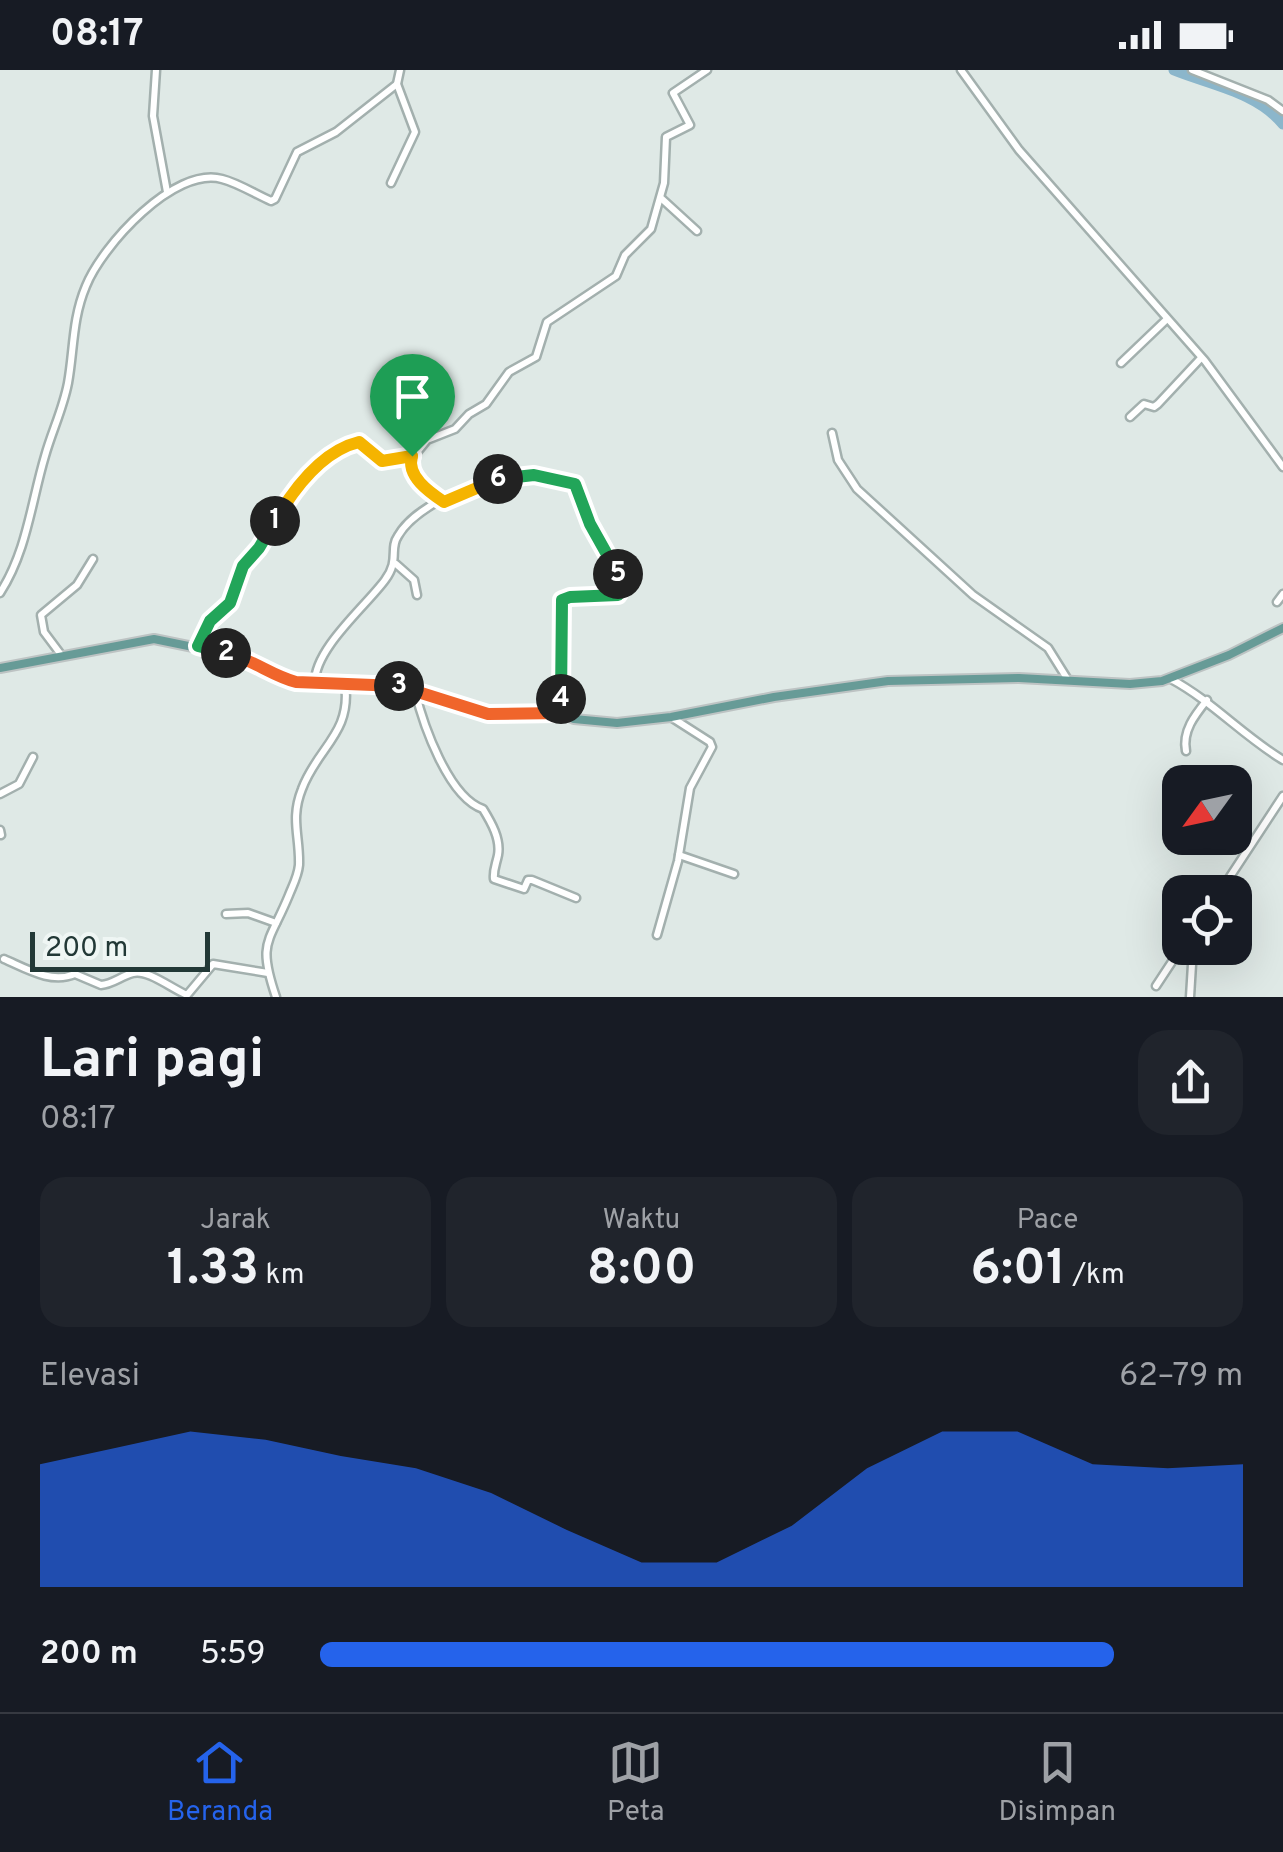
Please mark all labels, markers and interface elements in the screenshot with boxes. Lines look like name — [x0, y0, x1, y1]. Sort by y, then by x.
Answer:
text: 08:17 — [50, 11, 144, 60]
pin — [370, 354, 455, 457]
icon: arrive — [385, 369, 440, 424]
pin: 6 — [473, 454, 523, 504]
text: 6 — [489, 461, 507, 497]
pin: 1 — [250, 496, 300, 546]
text: 1 — [269, 503, 281, 539]
pin: 5 — [593, 549, 643, 599]
text: 5 — [609, 556, 627, 592]
pin: 2 — [201, 628, 251, 678]
text: 2 — [217, 635, 235, 671]
pin: 3 — [374, 661, 424, 711]
text: 3 — [391, 668, 407, 704]
pin: 4 — [536, 674, 586, 724]
text: 4 — [552, 681, 570, 717]
north arrow — [1162, 765, 1252, 855]
map controls — [1162, 765, 1252, 965]
button: locate — [1162, 875, 1252, 965]
scale bar — [30, 927, 210, 971]
text: 200 m — [45, 931, 128, 967]
text: Lari pagi — [40, 1027, 264, 1097]
button: share — [1138, 1030, 1243, 1135]
text: 08:17 — [40, 1100, 116, 1140]
text: Jarak — [200, 1203, 271, 1239]
text: Waktu — [603, 1203, 680, 1239]
text: Pace — [1017, 1203, 1078, 1239]
text: 1.33 — [167, 1239, 259, 1302]
text: 8:00 — [587, 1239, 696, 1302]
text: 6:01 — [970, 1239, 1066, 1302]
text: km — [259, 1258, 304, 1294]
text: /km — [1066, 1258, 1125, 1294]
text: Elevasi — [40, 1357, 140, 1397]
text: 62–79 m — [1119, 1357, 1243, 1397]
text: 200 m — [40, 1635, 138, 1675]
text: 5:59 — [200, 1635, 266, 1675]
tab: Beranda — [167, 1735, 273, 1831]
tab: Peta — [607, 1735, 664, 1831]
tab: Disimpan — [998, 1735, 1116, 1831]

